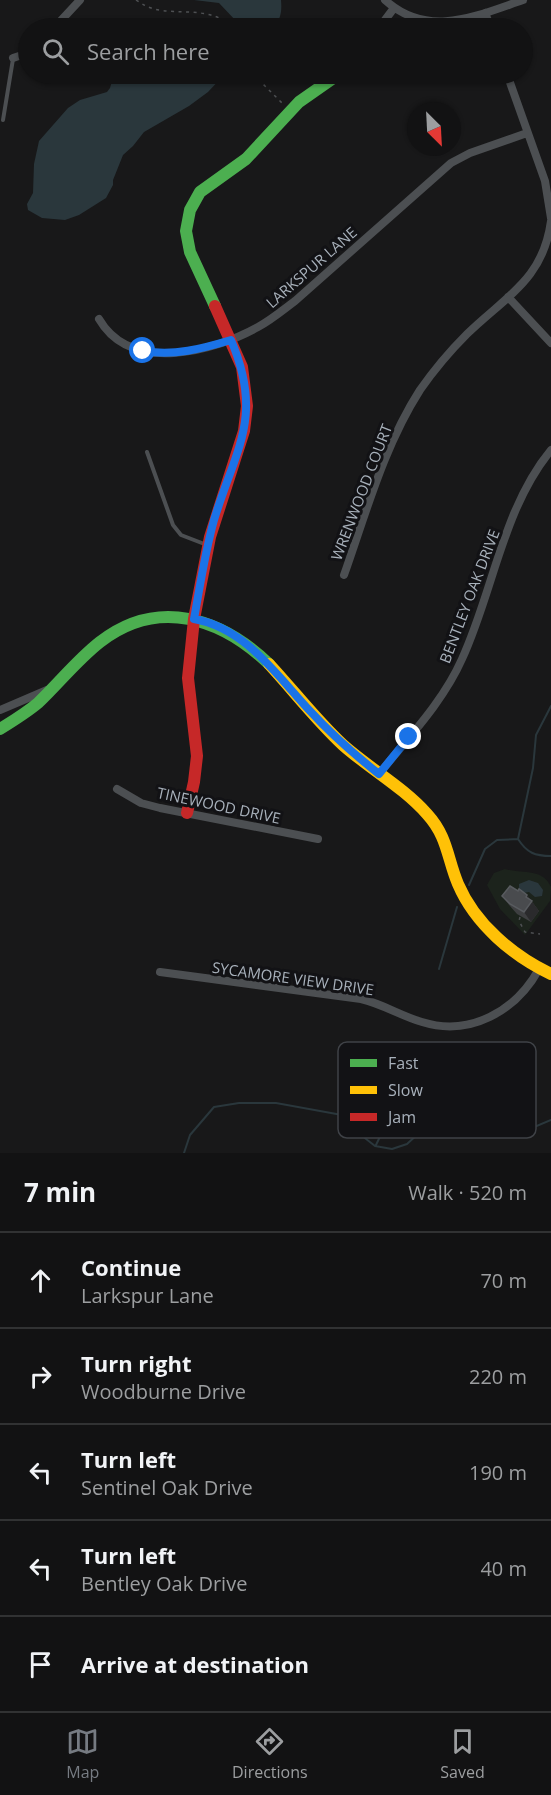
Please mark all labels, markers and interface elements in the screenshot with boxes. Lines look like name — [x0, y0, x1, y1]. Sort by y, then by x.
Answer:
search box — [18, 18, 533, 84]
icon: search — [39, 35, 72, 68]
text: Search here — [87, 36, 210, 66]
north arrow — [407, 102, 461, 156]
street label: LARKSPUR LANE — [261, 222, 361, 312]
route start — [129, 337, 155, 363]
street label: WRENWOOD COURT — [326, 420, 396, 563]
street label: BENTLEY OAK DRIVE — [434, 526, 504, 666]
route end — [395, 723, 421, 749]
street label: TINEWOOD DRIVE — [155, 782, 283, 828]
street label: SYCAMORE VIEW DRIVE — [211, 957, 375, 999]
legend — [338, 1042, 536, 1138]
text: Fast — [388, 1052, 419, 1074]
text: Slow — [388, 1079, 423, 1101]
text: Jam — [386, 1106, 416, 1128]
text: 7 min — [24, 1174, 96, 1210]
text: Walk · 520 m — [408, 1179, 527, 1206]
text: Continue — [81, 1252, 181, 1282]
icon: ahead — [24, 1264, 57, 1297]
text: 70 m — [480, 1267, 527, 1294]
text: Larkspur Lane — [81, 1282, 214, 1309]
text: Turn right — [81, 1348, 192, 1378]
icon: right — [24, 1360, 57, 1393]
text: 220 m — [469, 1363, 527, 1390]
text: Woodburne Drive — [81, 1378, 246, 1405]
text: Turn left — [81, 1444, 176, 1474]
icon: left — [24, 1456, 57, 1489]
text: 190 m — [469, 1459, 527, 1486]
text: Sentinel Oak Drive — [81, 1474, 253, 1501]
text: Turn left — [81, 1540, 176, 1570]
icon: left — [24, 1552, 57, 1585]
text: 40 m — [480, 1555, 527, 1582]
text: Bentley Oak Drive — [81, 1570, 247, 1597]
icon: arrive — [24, 1648, 57, 1681]
text: Arrive at destination — [81, 1649, 309, 1679]
tab: Map — [66, 1725, 99, 1783]
tab: Directions — [232, 1725, 308, 1783]
tab: Saved — [440, 1725, 485, 1783]

